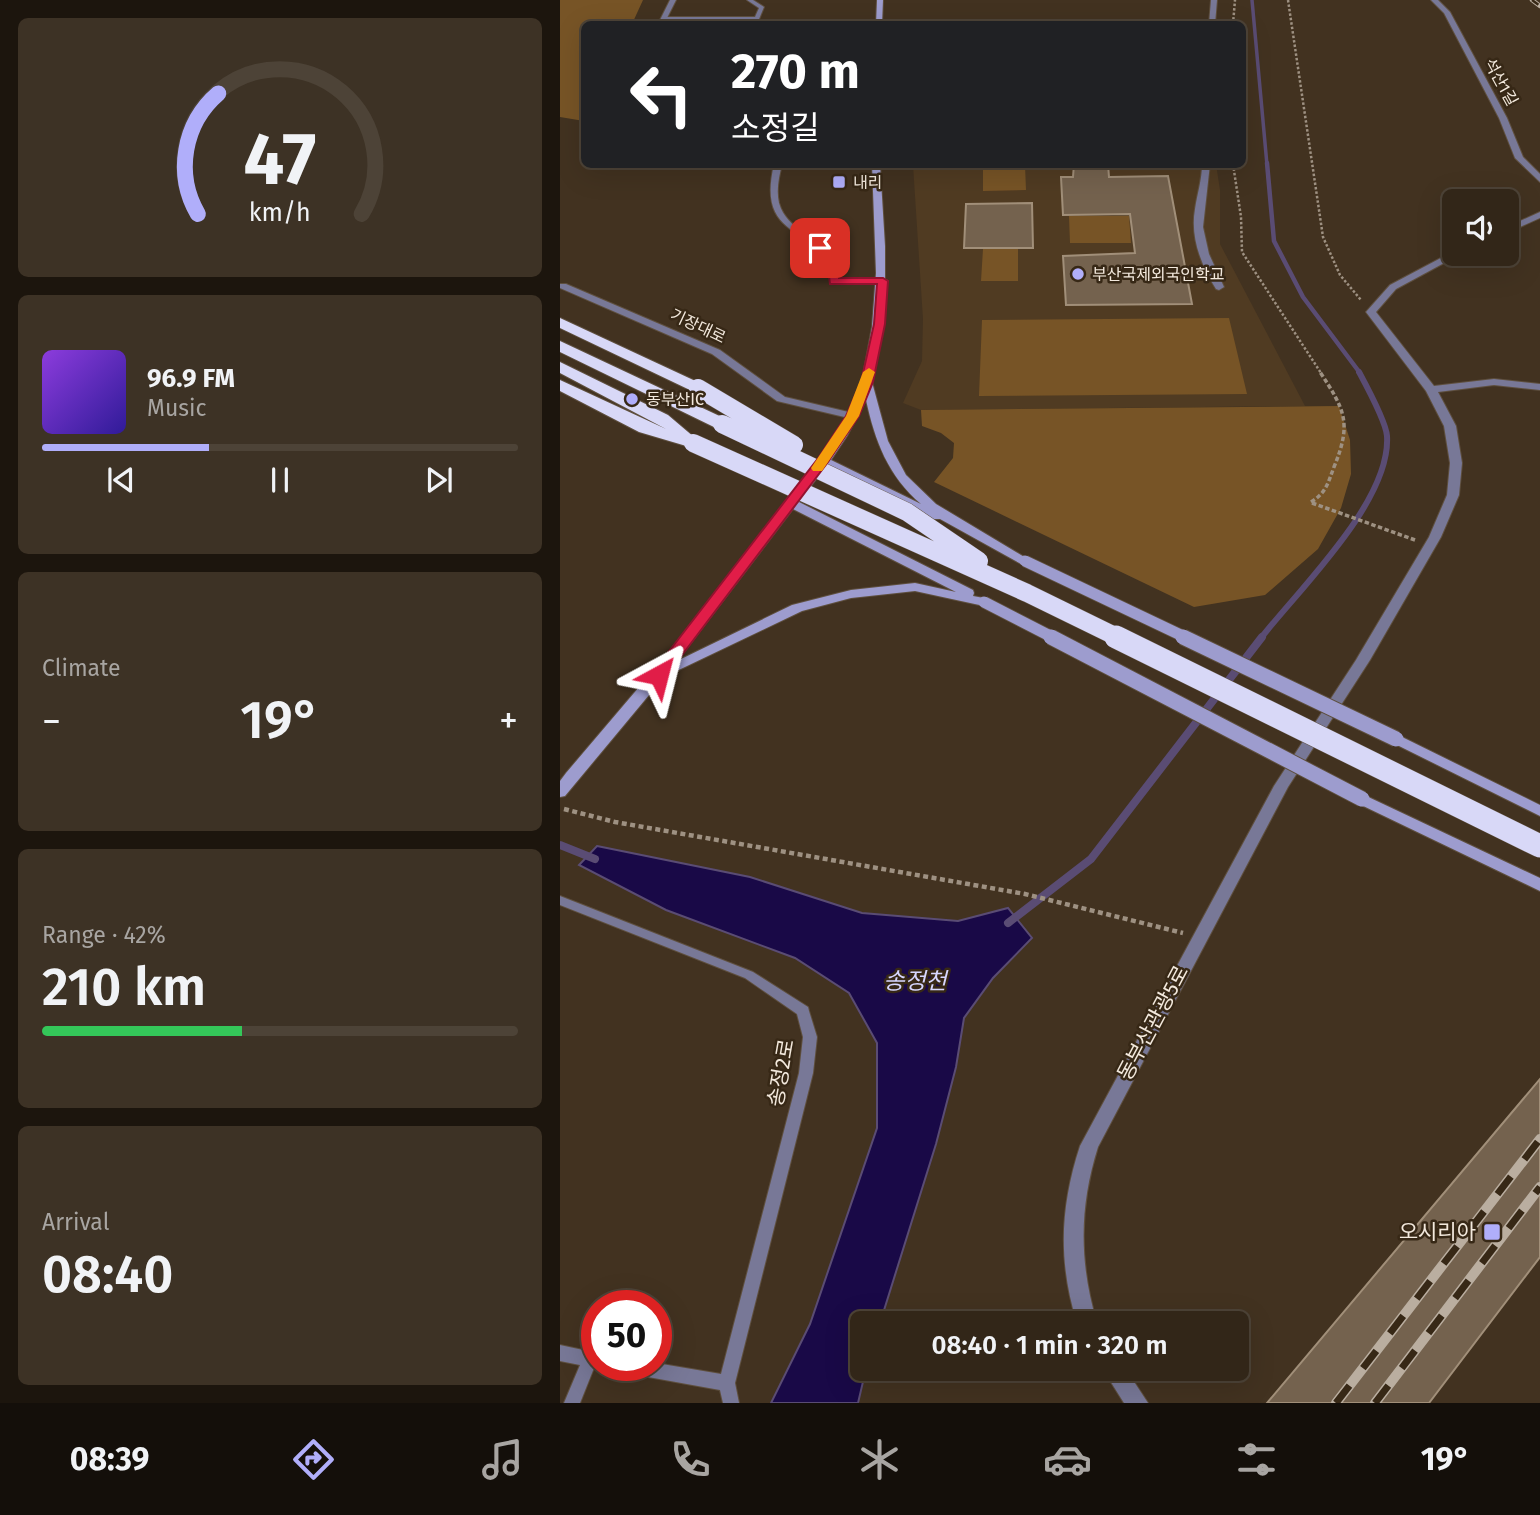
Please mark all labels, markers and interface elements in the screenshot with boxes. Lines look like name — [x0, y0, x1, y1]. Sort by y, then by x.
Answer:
text: 270 m — [731, 42, 860, 101]
icon: left — [616, 49, 707, 140]
street label: 석산1길 — [1480, 55, 1522, 109]
text: 소정길 — [731, 109, 819, 147]
text: 47 — [243, 116, 317, 203]
place label: 내리 — [853, 173, 882, 192]
marker: 내리 — [831, 174, 847, 190]
map controls — [1442, 189, 1519, 266]
button: sound — [1442, 189, 1519, 266]
text: km/h — [249, 197, 311, 227]
pin — [790, 218, 850, 278]
icon: arrive — [801, 229, 839, 267]
place label: 부산국제외국인학교 — [1092, 265, 1224, 284]
marker: 부산국제외국인학교 — [1070, 266, 1086, 282]
street label: 기장대로 — [667, 305, 729, 347]
text: 96.9 FM — [147, 363, 235, 394]
place label: 동부산IC — [646, 390, 704, 409]
marker: 동부산IC — [624, 391, 640, 407]
text: Music — [147, 394, 207, 422]
icon: previous — [102, 461, 140, 499]
icon: pause — [261, 461, 299, 499]
icon: next — [420, 461, 458, 499]
position arrow — [622, 638, 696, 712]
text: Climate — [42, 654, 121, 682]
text: 19° — [240, 689, 320, 752]
text: − — [42, 698, 61, 744]
text: + — [499, 698, 518, 744]
text: Range · 42% — [42, 921, 166, 949]
text: 210 km — [42, 956, 206, 1019]
street label: 동부산관광5로 — [1112, 961, 1194, 1085]
water label: 송정천 — [883, 967, 950, 995]
street label: 송정2로 — [762, 1037, 800, 1109]
text: Arrival — [42, 1208, 109, 1236]
place label: 오시리아 — [1399, 1219, 1476, 1245]
marker: 오시리아 — [1482, 1222, 1502, 1242]
text: 08:40 — [42, 1243, 173, 1306]
speed limit sign: 50 — [581, 1290, 672, 1381]
text: 08:40 · 1 min · 320 m — [931, 1330, 1168, 1361]
icon: directions — [289, 1435, 338, 1484]
icon: music — [478, 1435, 527, 1484]
icon: phone — [666, 1435, 715, 1484]
icon: climate — [855, 1435, 904, 1484]
icon: car — [1043, 1435, 1092, 1484]
icon: filters — [1232, 1435, 1281, 1484]
text: 08:39 — [70, 1440, 150, 1478]
text: 19° — [1421, 1440, 1470, 1478]

